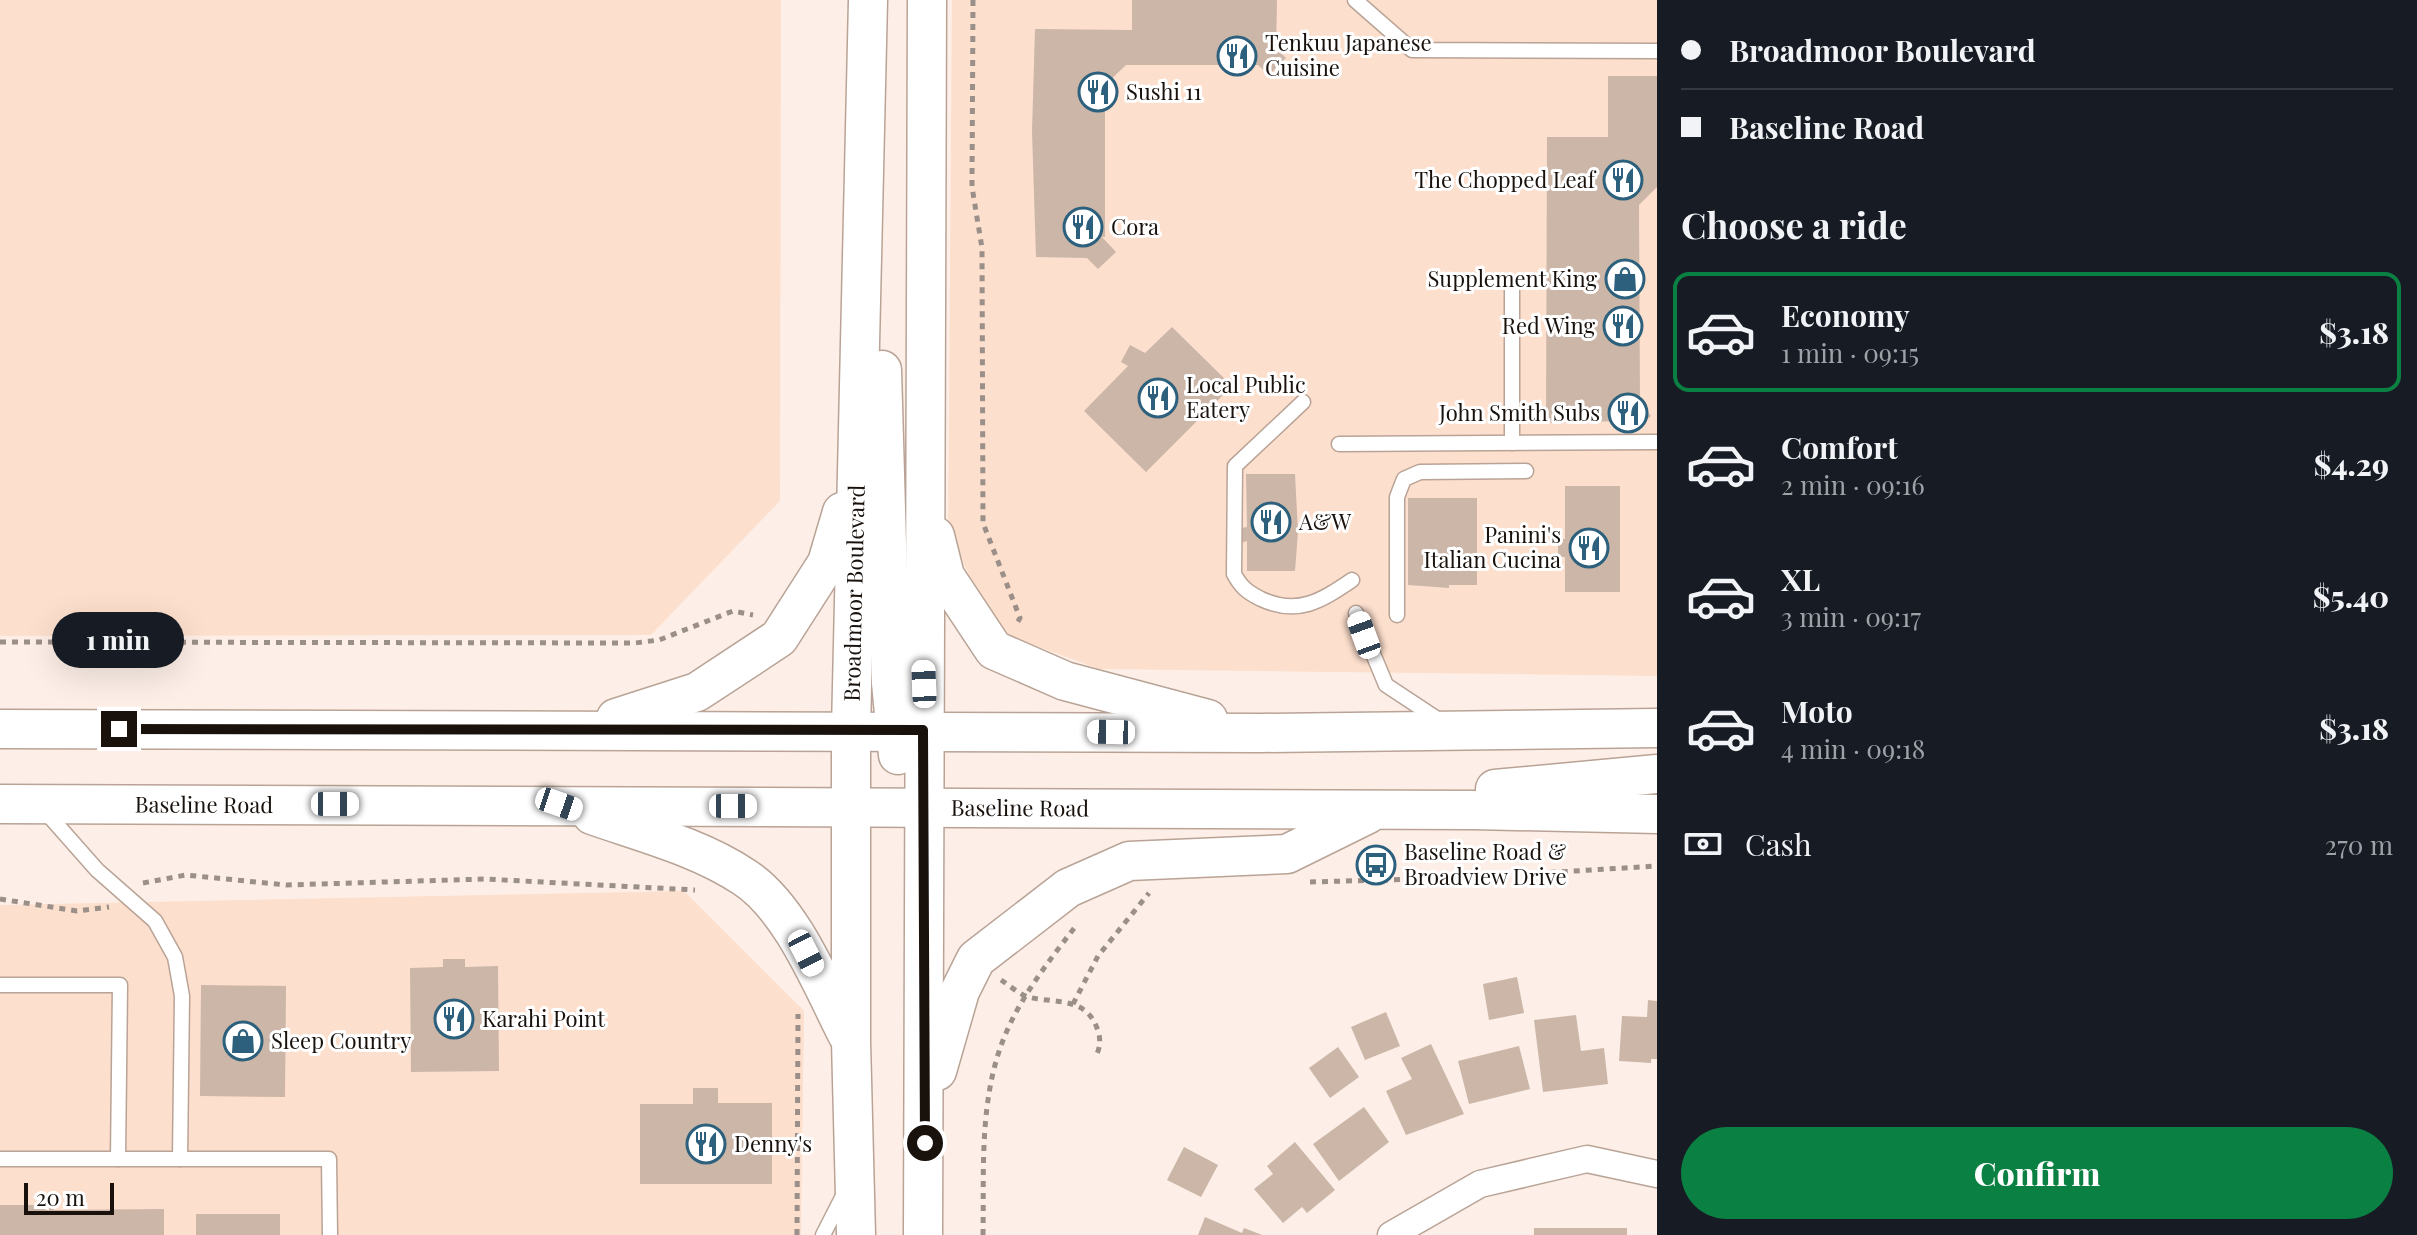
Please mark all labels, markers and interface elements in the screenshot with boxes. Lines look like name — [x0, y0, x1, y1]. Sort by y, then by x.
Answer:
place label: Tenkuu Japanese Cuisine — [1265, 27, 1432, 82]
text: Broadmoor Boulevard — [1729, 30, 2036, 70]
restaurant icon: Tenkuu Japanese Cuisine — [1216, 35, 1258, 77]
restaurant icon: Sushi 11 — [1077, 71, 1119, 113]
place label: Sushi 11 — [1126, 76, 1202, 106]
text: Baseline Road — [1729, 107, 1924, 147]
restaurant icon: The Chopped Leaf — [1602, 159, 1644, 201]
place label: The Chopped Leaf — [1415, 164, 1597, 194]
text: Choose a ride — [1681, 200, 1907, 248]
restaurant icon: Cora — [1062, 206, 1104, 248]
place label: Cora — [1111, 211, 1159, 241]
shop icon: Supplement King — [1604, 258, 1646, 300]
place label: Supplement King — [1427, 263, 1597, 293]
text: Economy — [1781, 295, 1910, 335]
icon: car — [1685, 296, 1757, 368]
restaurant icon: Red Wing — [1602, 305, 1644, 347]
place label: Red Wing — [1502, 310, 1595, 340]
text: $3.18 — [2319, 312, 2389, 352]
text: 1 min · 09:15 — [1781, 335, 1919, 370]
place label: Local Public Eatery — [1186, 369, 1306, 424]
restaurant icon: Local Public Eatery — [1137, 377, 1179, 419]
restaurant icon: John Smith Subs — [1607, 392, 1649, 434]
place label: John Smith Subs — [1438, 397, 1600, 427]
text: Comfort — [1781, 427, 1898, 467]
icon: car — [1685, 428, 1757, 500]
text: $4.29 — [2314, 444, 2389, 484]
text: 2 min · 09:16 — [1781, 467, 1925, 502]
street label: Broadmoor Boulevard — [836, 484, 871, 702]
restaurant icon: A&W — [1250, 501, 1292, 543]
place label: A&W — [1298, 506, 1351, 536]
place label: Panini's Italian Cucina — [1423, 519, 1561, 574]
restaurant icon: Panini's Italian Cucina — [1568, 527, 1610, 569]
text: XL — [1781, 559, 1820, 599]
icon: car — [1685, 560, 1757, 632]
text: $5.40 — [2313, 576, 2389, 616]
text: 3 min · 09:17 — [1781, 599, 1921, 634]
car — [1345, 608, 1383, 662]
callout: 1 min — [53, 613, 185, 669]
text: 1 min — [86, 622, 150, 657]
car — [911, 660, 937, 708]
text: Moto — [1781, 691, 1853, 731]
icon: car — [1685, 692, 1757, 764]
text: $3.18 — [2319, 708, 2389, 748]
route end — [101, 711, 137, 747]
car — [1087, 720, 1135, 744]
text: 4 min · 09:18 — [1781, 731, 1925, 766]
car — [532, 785, 586, 823]
street label: Baseline Road — [135, 789, 273, 819]
car — [311, 792, 359, 816]
street label: Baseline Road — [951, 792, 1089, 822]
car — [709, 794, 757, 818]
icon: cash — [1681, 822, 1725, 866]
text: Cash — [1745, 824, 1812, 864]
text: 270 m — [2325, 827, 2393, 862]
place label: Baseline Road & Broadview Drive — [1404, 836, 1567, 891]
bus stop icon: Baseline Road & Broadview Drive — [1355, 844, 1397, 886]
car — [784, 926, 828, 980]
restaurant icon: Karahi Point — [433, 998, 475, 1040]
place label: Karahi Point — [482, 1003, 606, 1033]
shop icon: Sleep Country — [222, 1020, 264, 1062]
place label: Sleep Country — [271, 1025, 411, 1055]
restaurant icon: Denny's — [685, 1123, 727, 1165]
route start — [907, 1125, 943, 1161]
button: Confirm — [1681, 1127, 2393, 1219]
place label: Denny's — [734, 1128, 812, 1158]
scale bar — [24, 1179, 114, 1215]
text: 20 m — [36, 1182, 85, 1212]

